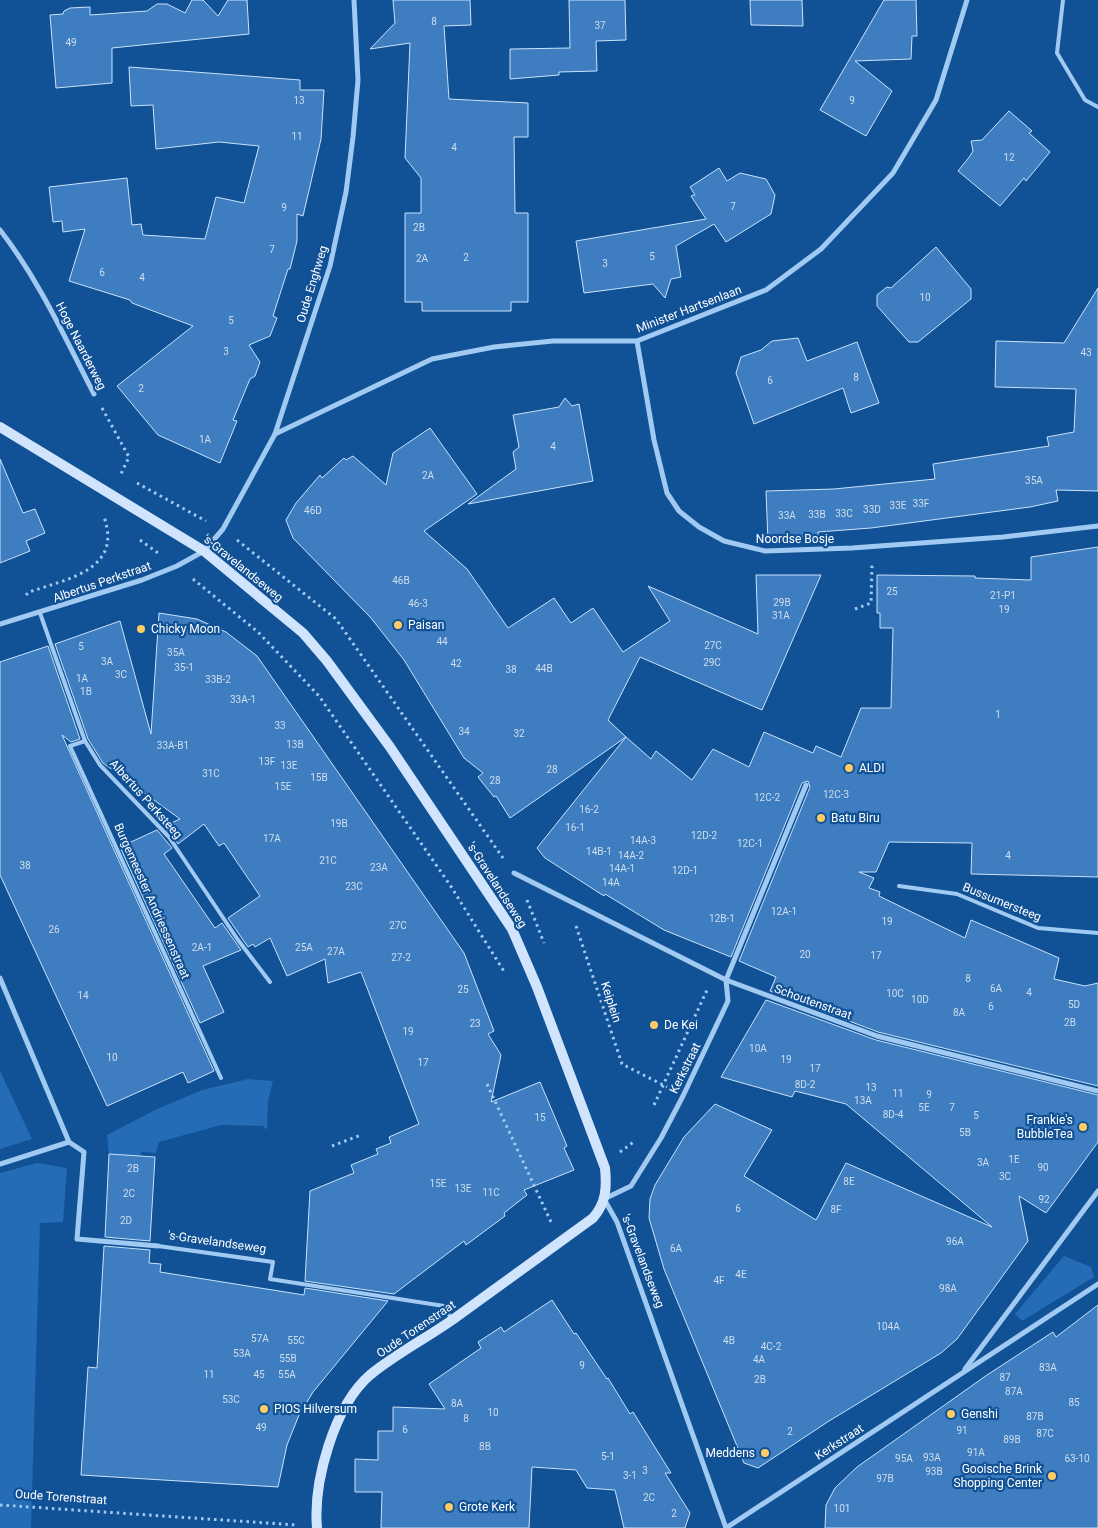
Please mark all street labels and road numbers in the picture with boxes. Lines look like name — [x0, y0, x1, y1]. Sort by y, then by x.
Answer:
street label: Oude Enghweg — [294, 244, 330, 324]
street label: Minister Hartsenlaan — [634, 282, 744, 336]
street label: Hoge Naarderweg — [53, 300, 109, 392]
street label: 's-Gravelandseweg — [200, 531, 286, 605]
street label: Noordse Bosje — [756, 532, 834, 546]
street label: Albertus Perkstraat — [51, 559, 153, 605]
street label: Albertus Perksteeg — [107, 757, 185, 841]
street label: Burgemeester Andriessenstraat — [111, 821, 193, 981]
street label: 's-Gravelandseweg — [464, 840, 530, 930]
street label: Bussumersteeg — [961, 880, 1043, 924]
street label: Keiplein — [598, 980, 624, 1024]
street label: Schoutenstraat — [772, 982, 854, 1023]
street label: Kerkstraat — [667, 1040, 703, 1096]
street label: 's-Gravelandseweg — [619, 1212, 667, 1310]
street label: 's-Gravelandseweg — [167, 1228, 267, 1256]
street label: Oude Torenstraat — [374, 1297, 458, 1361]
street label: Kerkstraat — [812, 1421, 866, 1463]
street label: Oude Torenstraat — [15, 1487, 107, 1507]

